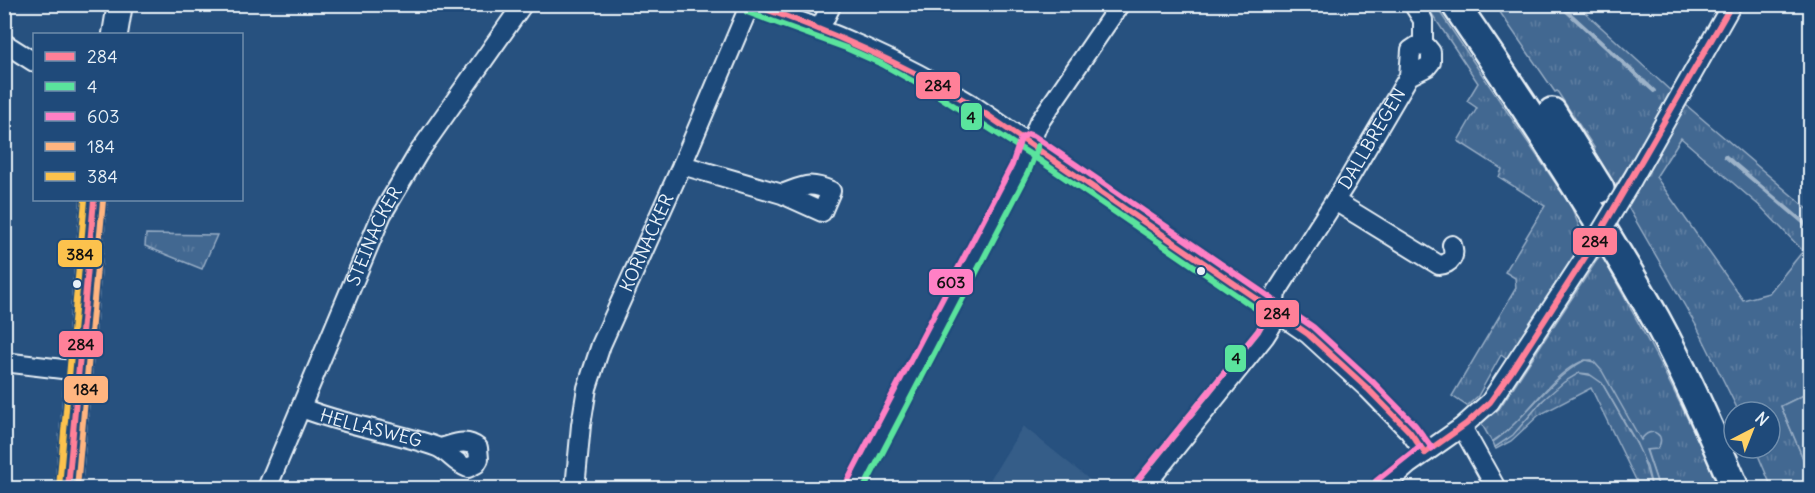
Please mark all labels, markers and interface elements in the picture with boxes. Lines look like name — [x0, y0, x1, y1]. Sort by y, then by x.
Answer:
legend — [33, 33, 243, 201]
text: 284 — [87, 45, 118, 68]
line badge: 284 — [915, 71, 961, 100]
text: 4 — [87, 75, 97, 98]
text: 284 — [924, 75, 952, 95]
street label: DALLBREGEN — [1333, 84, 1410, 193]
line badge: 4 — [960, 102, 983, 131]
text: 603 — [87, 105, 119, 128]
text: 4 — [966, 107, 976, 127]
text: 184 — [87, 135, 115, 158]
text: 384 — [87, 165, 118, 188]
street label: STEINACKER — [341, 182, 407, 289]
street label: KORNACKER — [614, 190, 679, 295]
line badge: 284 — [1572, 227, 1618, 256]
text: 284 — [1581, 231, 1609, 251]
line badge: 384 — [57, 239, 103, 268]
text: 384 — [66, 244, 94, 264]
unlabelled marker — [1195, 265, 1207, 277]
line badge: 603 — [928, 268, 974, 296]
text: 603 — [937, 272, 965, 292]
unlabelled marker — [71, 278, 83, 290]
line badge: 284 — [1255, 299, 1300, 328]
text: 284 — [1263, 303, 1291, 323]
line badge: 284 — [58, 330, 104, 358]
text: 284 — [67, 334, 95, 354]
line badge: 4 — [1224, 344, 1247, 373]
text: 4 — [1231, 348, 1241, 368]
line badge: 184 — [63, 375, 109, 404]
text: 184 — [74, 379, 98, 399]
north arrow — [1722, 400, 1782, 460]
street label: HELLASWEG — [317, 403, 425, 452]
text: N — [1751, 408, 1773, 430]

